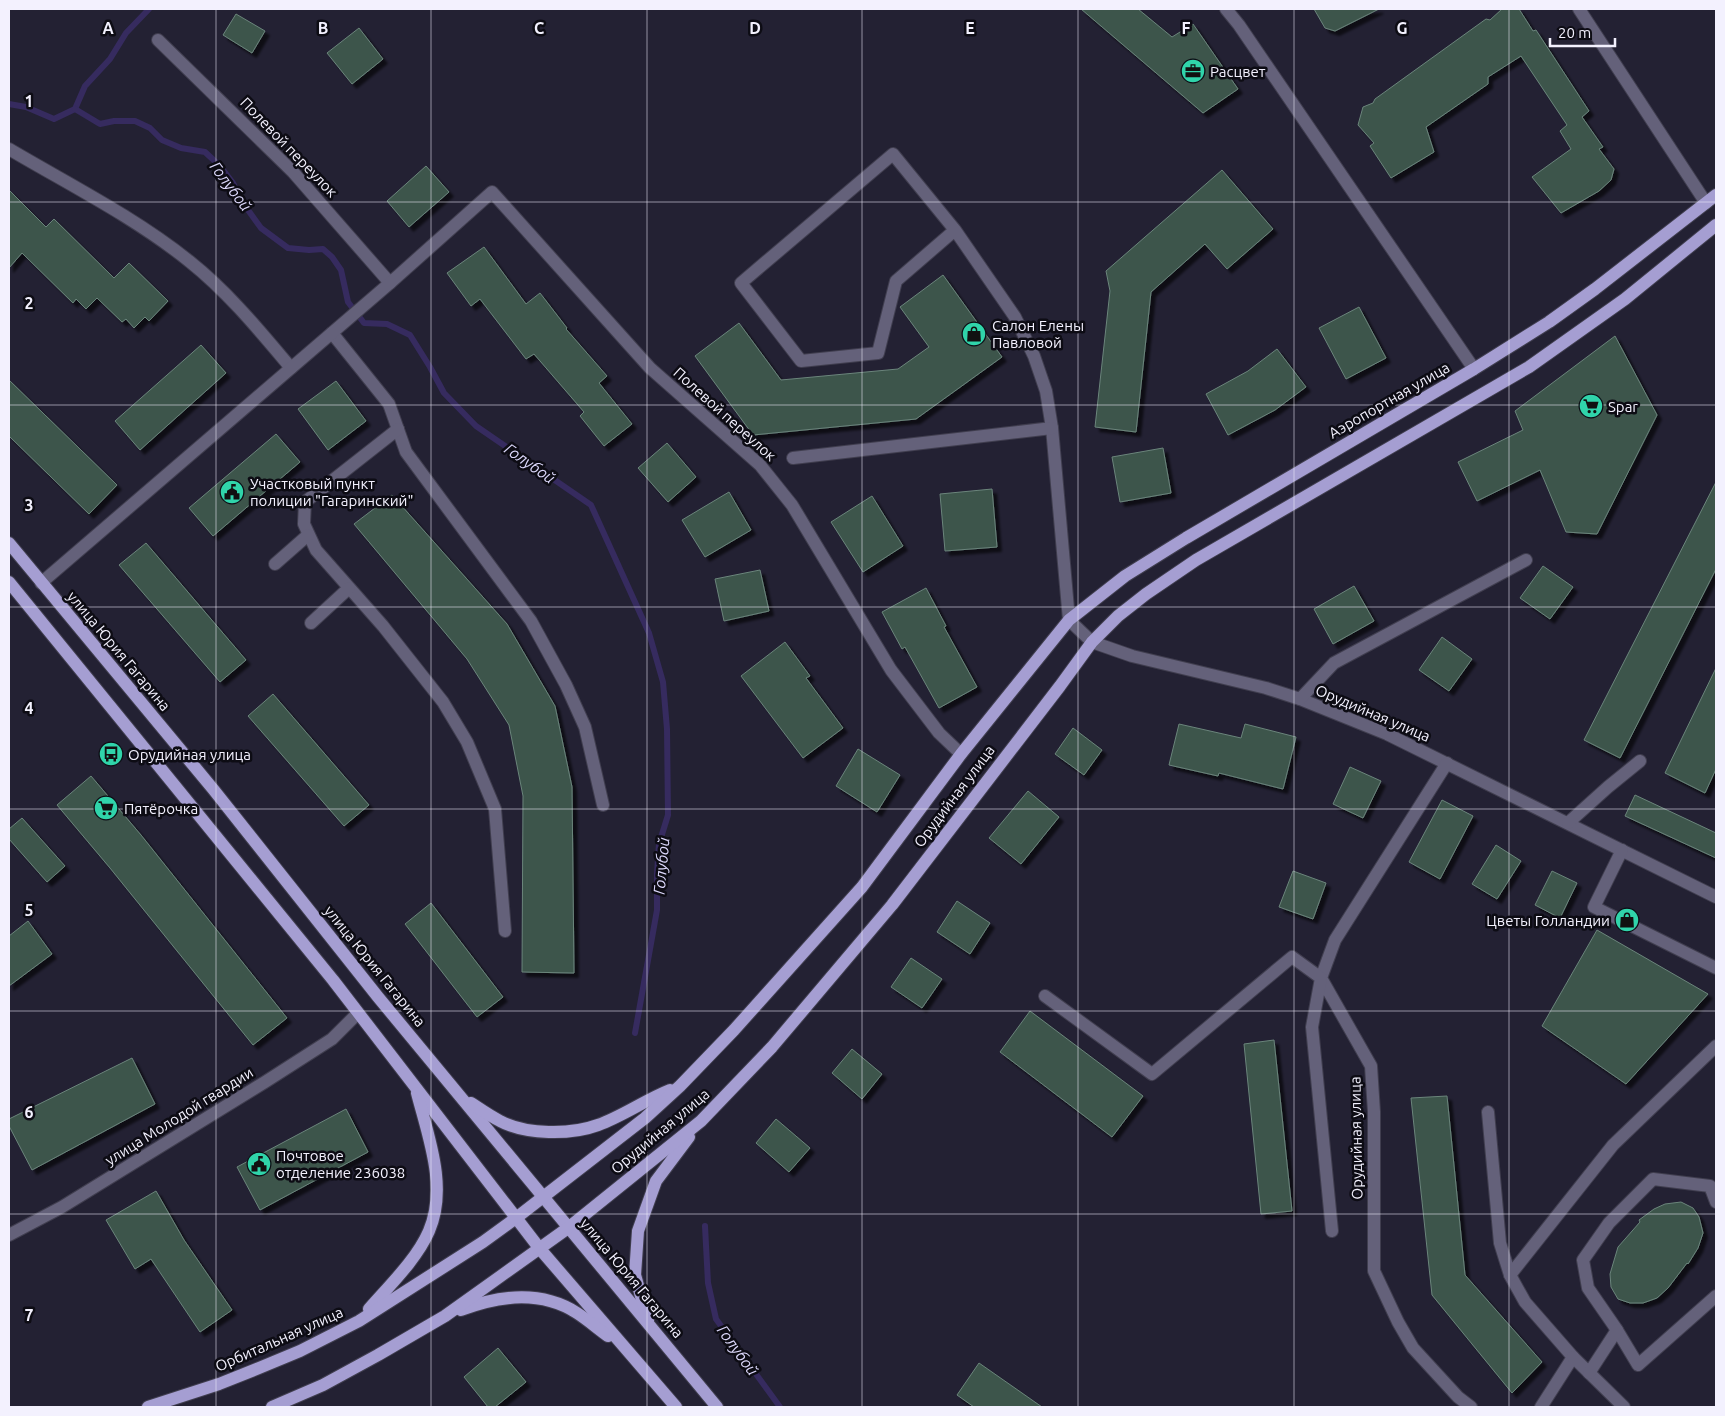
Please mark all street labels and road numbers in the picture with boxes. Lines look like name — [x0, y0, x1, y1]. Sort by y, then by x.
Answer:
street label: Полевой переулок — [237, 94, 341, 200]
street label: Аэропортная улица — [1326, 358, 1452, 442]
street label: Полевой переулок — [670, 364, 780, 465]
street label: улица Юрия Гагарина — [64, 588, 174, 714]
street label: Орудийная улица — [1313, 681, 1433, 745]
street label: Орудийная улица — [910, 742, 998, 850]
street label: улица Юрия Гагарина — [321, 902, 429, 1030]
street label: улица Молодой гвардии — [102, 1063, 256, 1169]
street label: Орудийная улица — [1346, 1076, 1366, 1200]
street label: Орудийная улица — [607, 1085, 713, 1177]
street label: улица Юрия Гагарина — [577, 1215, 687, 1341]
street label: Орбитальная улица — [212, 1303, 346, 1375]

